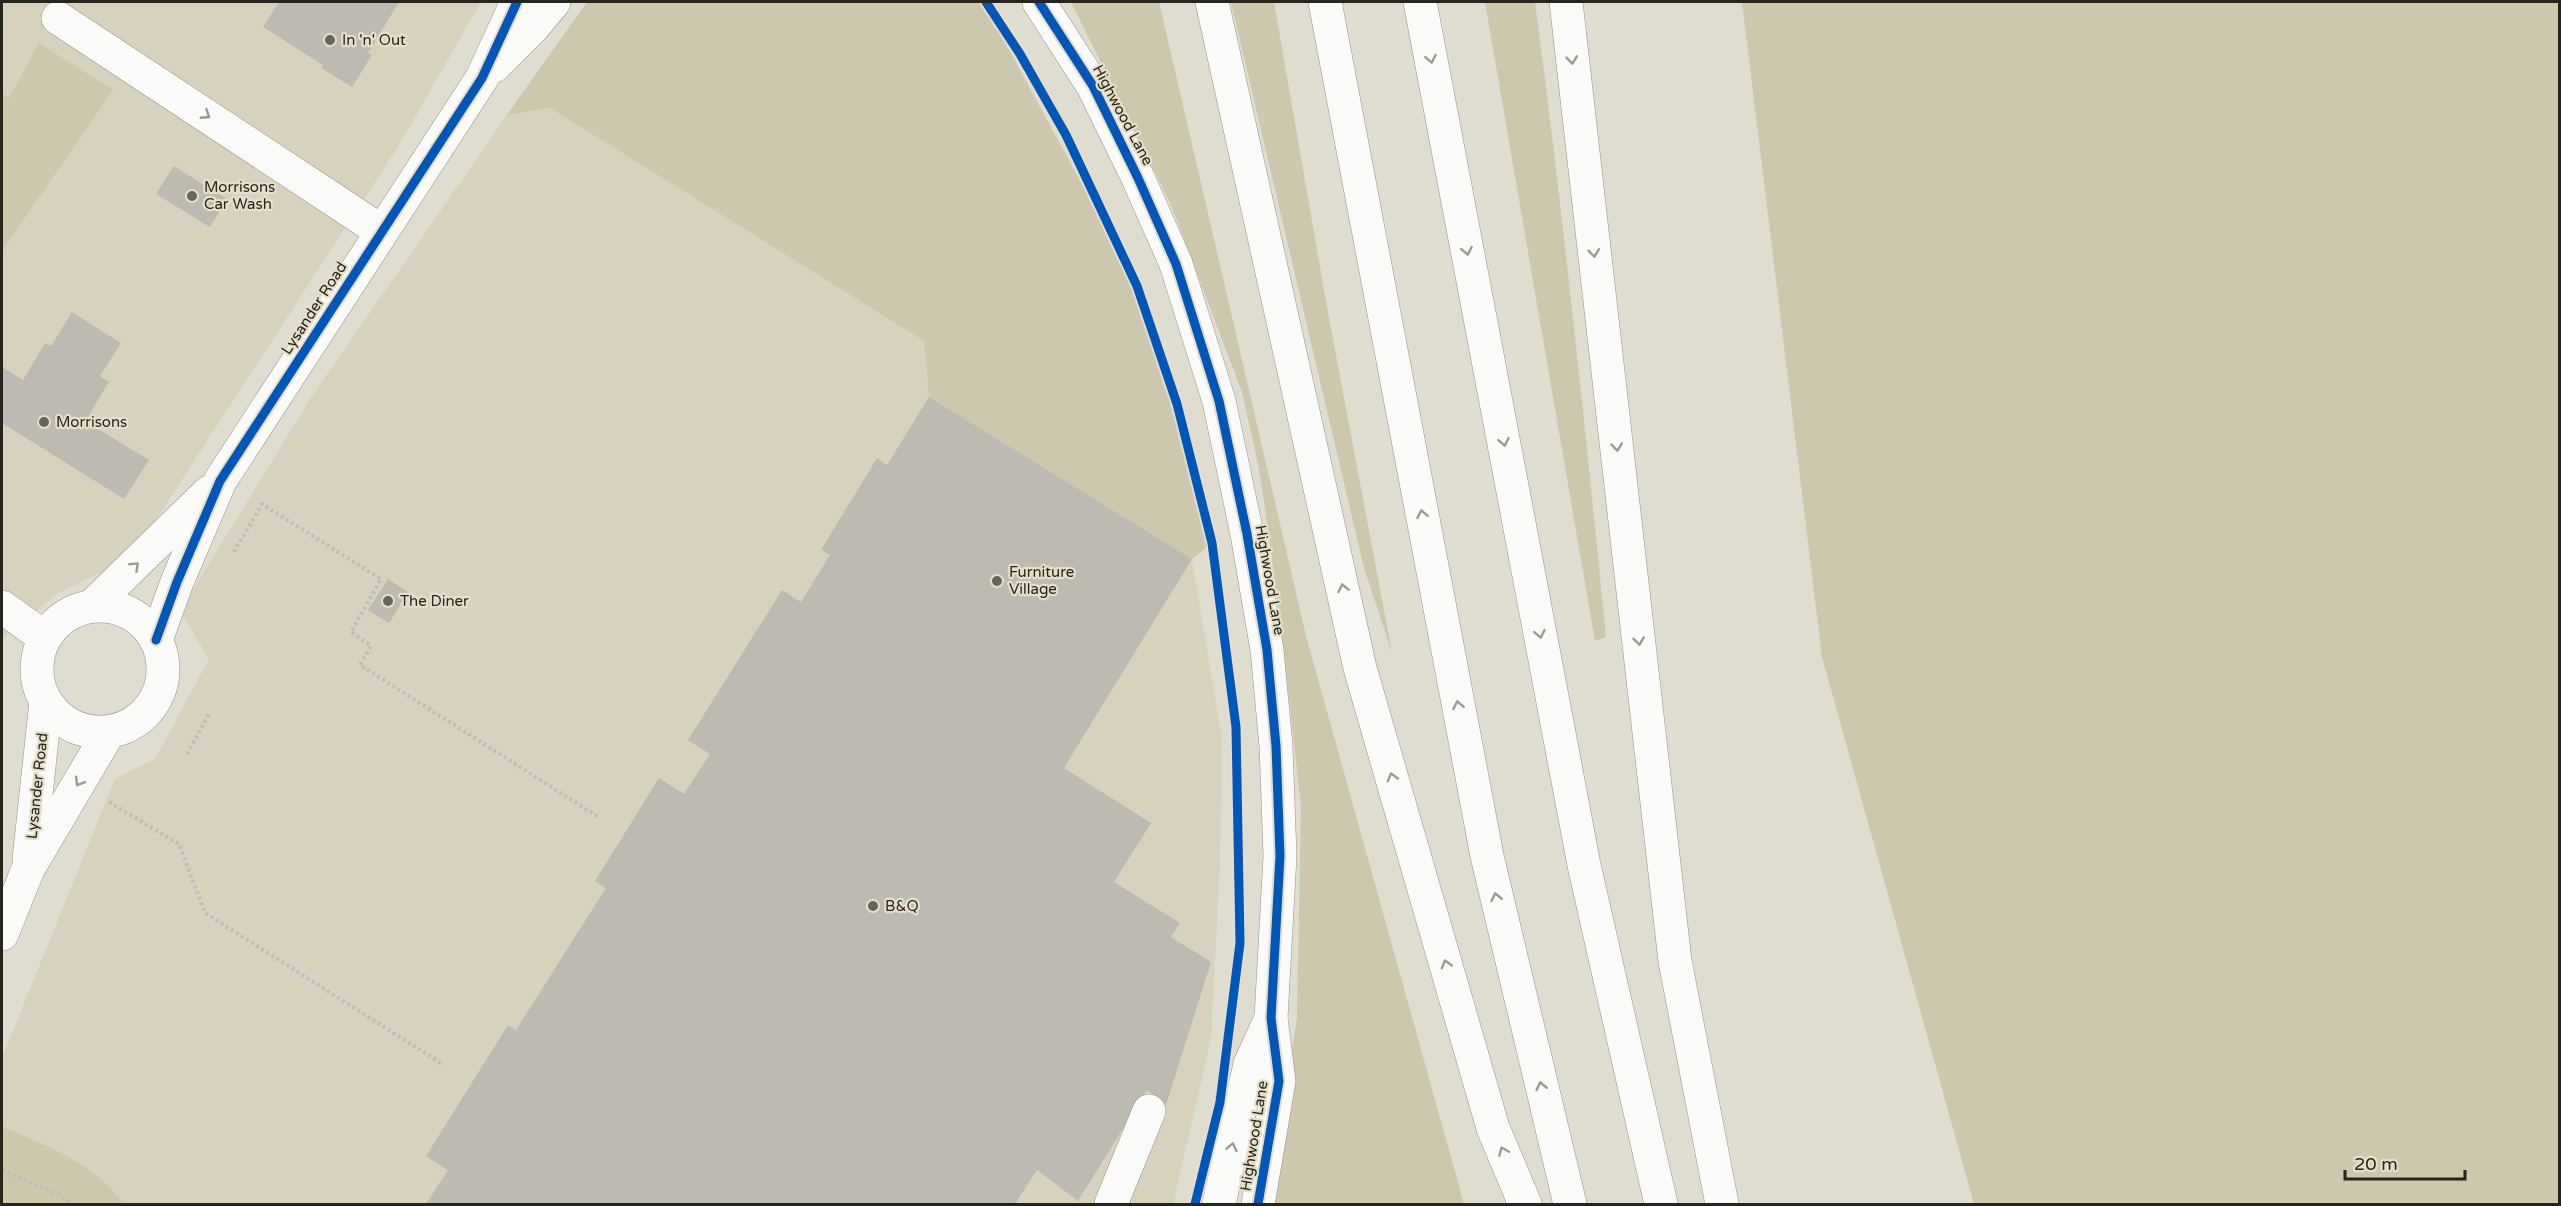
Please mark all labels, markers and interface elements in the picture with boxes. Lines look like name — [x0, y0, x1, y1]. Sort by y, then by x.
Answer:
place label: In 'n' Out — [342, 31, 406, 49]
marker: In 'n' Out — [323, 33, 337, 47]
one-way arrow — [1424, 54, 1437, 64]
one-way arrow — [1565, 55, 1578, 64]
street label: Highwood Lane — [1089, 62, 1157, 168]
one-way arrow — [199, 108, 210, 119]
place label: Morrisons Car Wash — [204, 178, 275, 213]
marker: Morrisons Car Wash — [185, 189, 199, 203]
one-way arrow — [1460, 245, 1473, 255]
one-way arrow — [1588, 249, 1600, 258]
street label: Lysander Road — [277, 258, 351, 358]
place label: Morrisons — [56, 413, 127, 431]
marker: Morrisons — [37, 415, 51, 429]
one-way arrow — [1497, 437, 1510, 447]
one-way arrow — [1610, 443, 1622, 452]
one-way arrow — [1416, 509, 1429, 519]
street label: Highwood Lane — [1251, 524, 1289, 636]
one-way arrow — [128, 562, 139, 573]
place label: Furniture Village — [1009, 563, 1074, 598]
marker: Furniture Village — [990, 574, 1004, 588]
one-way arrow — [1337, 584, 1350, 594]
place label: The Diner — [400, 592, 469, 610]
marker: The Diner — [381, 594, 395, 608]
one-way arrow — [1533, 628, 1546, 638]
one-way arrow — [1632, 636, 1645, 645]
one-way arrow — [1452, 701, 1465, 711]
street label: Lysander Road — [22, 732, 52, 840]
one-way arrow — [1387, 772, 1399, 783]
one-way arrow — [74, 776, 86, 786]
one-way arrow — [1491, 892, 1504, 902]
place label: B&Q — [885, 897, 919, 915]
marker: B&Q — [866, 899, 880, 913]
one-way arrow — [1441, 959, 1453, 970]
street label: Highwood Lane — [1236, 1080, 1272, 1192]
one-way arrow — [1536, 1082, 1549, 1092]
one-way arrow — [1225, 1143, 1238, 1153]
scale bar — [2345, 1143, 2465, 1181]
one-way arrow — [1498, 1146, 1510, 1157]
text: 20 m — [2354, 1153, 2398, 1175]

